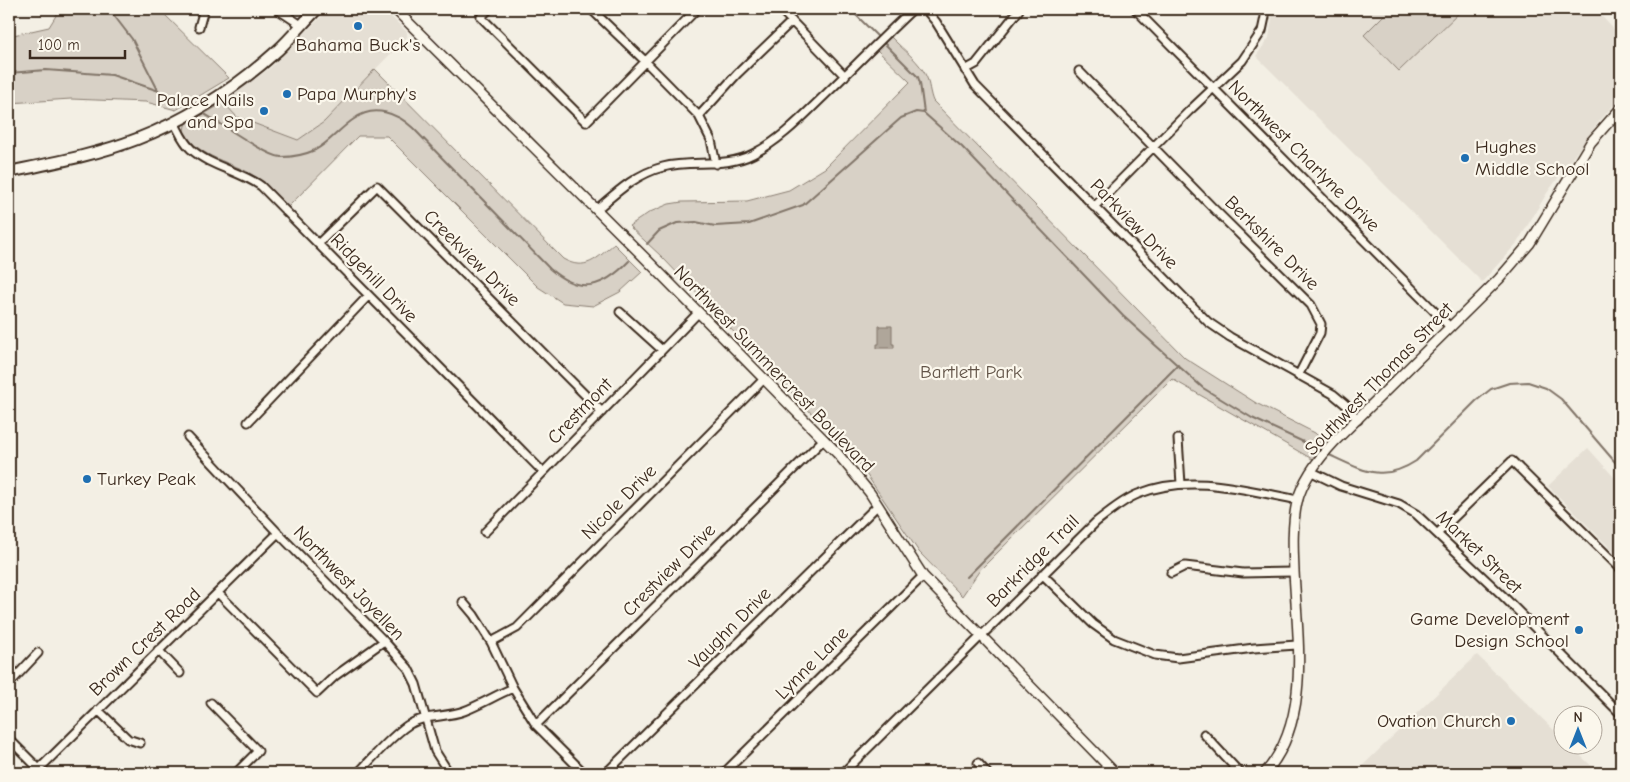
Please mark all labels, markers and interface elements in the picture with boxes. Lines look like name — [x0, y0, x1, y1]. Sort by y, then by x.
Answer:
marker: Bahama Buck's — [352, 20, 364, 32]
scale bar — [30, 28, 125, 60]
place label: Bahama Buck's — [296, 34, 421, 56]
text: 100 m — [38, 36, 80, 54]
street label: Northwest Charlyne Drive — [1224, 76, 1384, 236]
place label: Papa Murphy's — [297, 83, 417, 105]
marker: Papa Murphy's — [281, 88, 293, 100]
place label: Palace Nails and Spa — [157, 89, 254, 133]
marker: Palace Nails and Spa — [258, 105, 270, 117]
place label: Hughes Middle School — [1475, 136, 1590, 180]
marker: Hughes Middle School — [1459, 152, 1471, 164]
street label: Parkview Drive — [1086, 174, 1182, 274]
street label: Berkshire Drive — [1220, 191, 1324, 295]
street label: Creekview Drive — [419, 205, 525, 311]
street label: Ridgehill Drive — [326, 229, 422, 327]
street label: Northwest Summercrest Boulevard — [669, 261, 879, 477]
street label: Southwest Thomas Street — [1300, 298, 1458, 460]
park label: Bartlett Park — [920, 361, 1023, 383]
street label: Crestmont — [543, 373, 617, 449]
street label: Nicole Drive — [577, 460, 661, 544]
place label: Turkey Peak — [97, 468, 196, 490]
marker: Turkey Peak — [81, 473, 93, 485]
street label: Market Street — [1431, 506, 1527, 599]
street label: Barkridge Trail — [982, 510, 1084, 612]
street label: Crestview Drive — [618, 519, 720, 621]
street label: Northwest Jayellen — [289, 521, 409, 645]
street label: Brown Crest Road — [85, 583, 205, 701]
street label: Vaughn Drive — [685, 583, 775, 673]
place label: Game Development Design School — [1410, 608, 1570, 652]
street label: Lynne Lane — [771, 622, 853, 704]
marker: Game Development Design School — [1573, 624, 1585, 636]
north arrow — [1552, 704, 1602, 754]
text: N — [1573, 709, 1583, 726]
place label: Ovation Church — [1377, 710, 1501, 732]
marker: Ovation Church — [1505, 715, 1517, 727]

